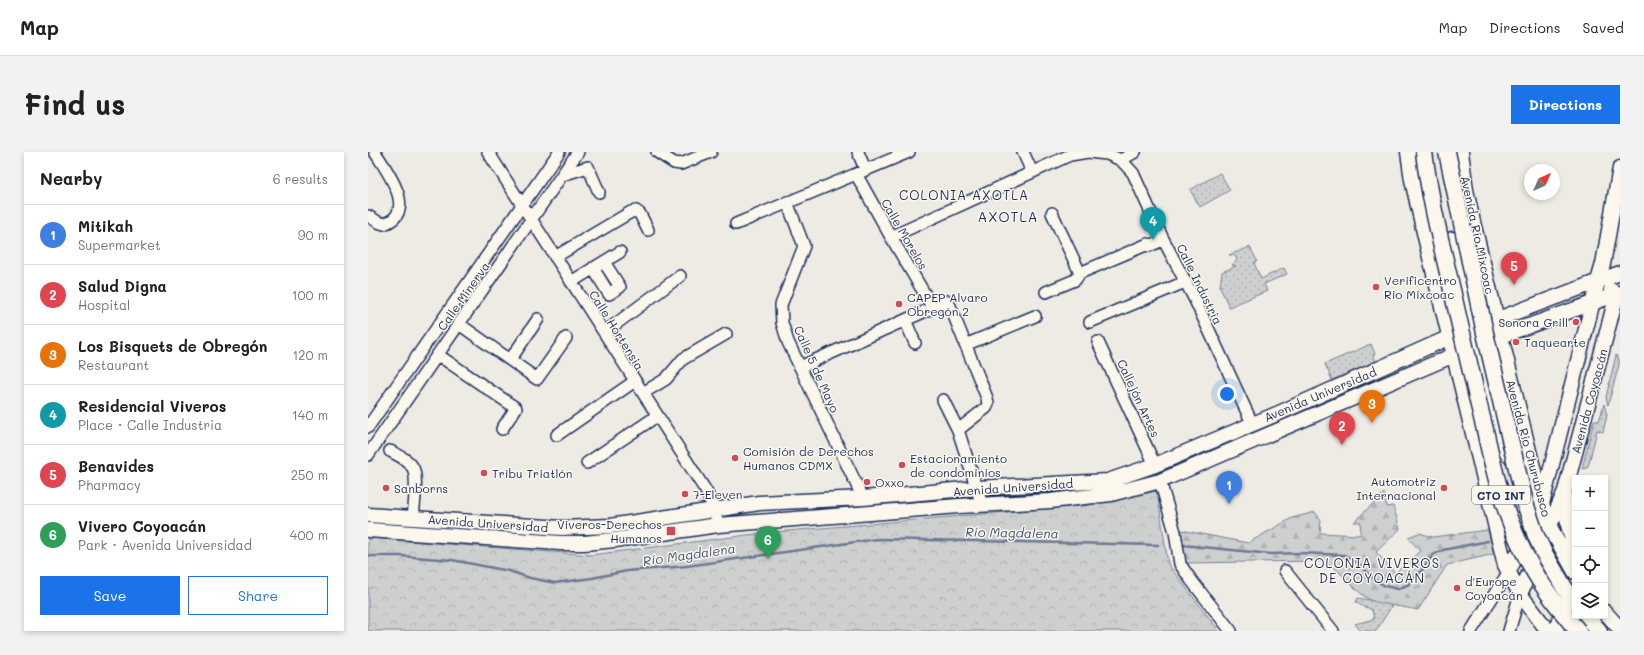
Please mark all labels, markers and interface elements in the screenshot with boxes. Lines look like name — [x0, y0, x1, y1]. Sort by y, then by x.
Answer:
text: Map — [20, 15, 59, 40]
text: Map — [1439, 18, 1467, 37]
text: Directions — [1489, 18, 1560, 37]
text: Saved — [1582, 18, 1624, 37]
button: Directions — [1511, 85, 1620, 124]
text: Find us — [24, 86, 125, 122]
north arrow — [1524, 164, 1560, 200]
text: Nearby — [40, 167, 102, 189]
text: 6 results — [273, 170, 328, 187]
street label: Avenida Río Mixcoac — [1458, 174, 1498, 296]
district label: COLONIA AXOTLA — [899, 186, 1029, 203]
street label: Calle Morelos — [878, 196, 932, 273]
district label: AXOTLA — [978, 207, 1038, 226]
pin: 4 — [1140, 207, 1166, 240]
text: Mitikah — [78, 216, 133, 236]
text: 1 — [50, 226, 56, 243]
text: 90 m — [298, 226, 328, 243]
text: Supermarket — [78, 236, 161, 253]
street label: Calle Industria — [1174, 241, 1226, 327]
pin: 5 — [1501, 252, 1527, 285]
street label: Calle Minerva — [433, 258, 493, 334]
place label: Verificentro Rio Mixcoac — [1384, 272, 1457, 302]
text: Salud Digna — [78, 276, 167, 296]
marker: Verificentro Rio Mixcoac — [1371, 282, 1381, 292]
text: 2 — [49, 286, 57, 303]
text: 100 m — [292, 286, 328, 303]
street label: Calle Hortensia — [586, 287, 648, 373]
place label: CAPEP Alvaro Obregón 2 — [907, 289, 988, 319]
text: Hospital — [78, 296, 130, 313]
marker: CAPEP Alvaro Obregón 2 — [894, 299, 904, 309]
place label: Sonora Grill — [1498, 314, 1568, 330]
marker: Sonora Grill — [1571, 317, 1581, 327]
street label: Calle 5 de Mayo — [791, 323, 843, 415]
place label: Taquearte — [1524, 334, 1586, 350]
text: Los Bisquets de Obregón — [78, 336, 267, 356]
marker: Taquearte — [1511, 337, 1521, 347]
text: 3 — [49, 346, 57, 363]
text: 120 m — [292, 346, 328, 363]
street label: Avenida Coyoacán — [1567, 347, 1611, 455]
text: Restaurant — [78, 356, 149, 373]
street label: Callejón Artes — [1114, 357, 1164, 440]
street label: Avenida Universidad — [1261, 363, 1379, 425]
street label: Avenida Río Churubusco — [1503, 378, 1555, 518]
your location — [1217, 384, 1237, 404]
pin: 3 — [1359, 390, 1385, 423]
text: Residencial Viveros — [78, 396, 226, 416]
text: 4 — [49, 406, 57, 423]
text: 140 m — [292, 406, 328, 423]
pin: 2 — [1329, 412, 1355, 445]
text: Place · Calle Industria — [78, 416, 222, 433]
place label: Comisión de Derechos Humanos CDMX — [743, 443, 874, 473]
place label: Estacionamiento de condominios — [910, 450, 1007, 480]
marker: Comisión de Derechos Humanos CDMX — [730, 453, 740, 463]
text: Benavides — [78, 456, 154, 476]
marker: Estacionamiento de condominios — [897, 460, 907, 470]
place label: Tribu Triatlón — [492, 465, 572, 481]
text: 5 — [49, 466, 57, 483]
text: 250 m — [291, 466, 328, 483]
marker: Tribu Triatlón — [479, 468, 489, 478]
pin: 1 — [1216, 471, 1242, 504]
place label: Automotriz Internacional — [1356, 473, 1436, 503]
place label: Oxxo — [875, 474, 904, 490]
street label: Avenida Universidad — [952, 475, 1074, 499]
map controls — [1572, 475, 1608, 619]
button: + — [1572, 475, 1608, 511]
text: Pharmacy — [78, 476, 141, 493]
marker: Oxxo — [862, 477, 872, 487]
place label: Sanborns — [394, 480, 448, 496]
marker: Sanborns — [381, 483, 391, 493]
marker: Automotriz Internacional — [1439, 483, 1449, 493]
place label: 7-Eleven — [693, 486, 742, 502]
road number: CTO INT — [1472, 486, 1530, 504]
marker: 7-Eleven — [680, 489, 690, 499]
street label: Avenida Universidad — [427, 511, 549, 535]
button: − — [1572, 511, 1608, 547]
text: Vivero Coyoacán — [78, 516, 206, 536]
place label: Viveros-Derechos Humanos — [557, 516, 662, 546]
water label: Río Magdalena — [965, 523, 1059, 541]
marker: Viveros-Derechos Humanos — [665, 525, 677, 537]
text: 6 — [49, 526, 57, 543]
text: 400 m — [290, 526, 328, 543]
pin: 6 — [755, 526, 781, 559]
text: Park · Avenida Universidad — [78, 536, 252, 553]
water label: Río Magdalena — [642, 539, 736, 569]
button: locate — [1572, 547, 1608, 583]
district label: COLONIA VIVEROS DE COYOACÁN — [1304, 554, 1440, 586]
place label: d'Europe Coyoacán — [1465, 573, 1523, 603]
button: Save — [40, 576, 180, 615]
button: Share — [188, 576, 328, 615]
marker: d'Europe Coyoacán — [1452, 583, 1462, 593]
button: layers — [1572, 583, 1608, 619]

